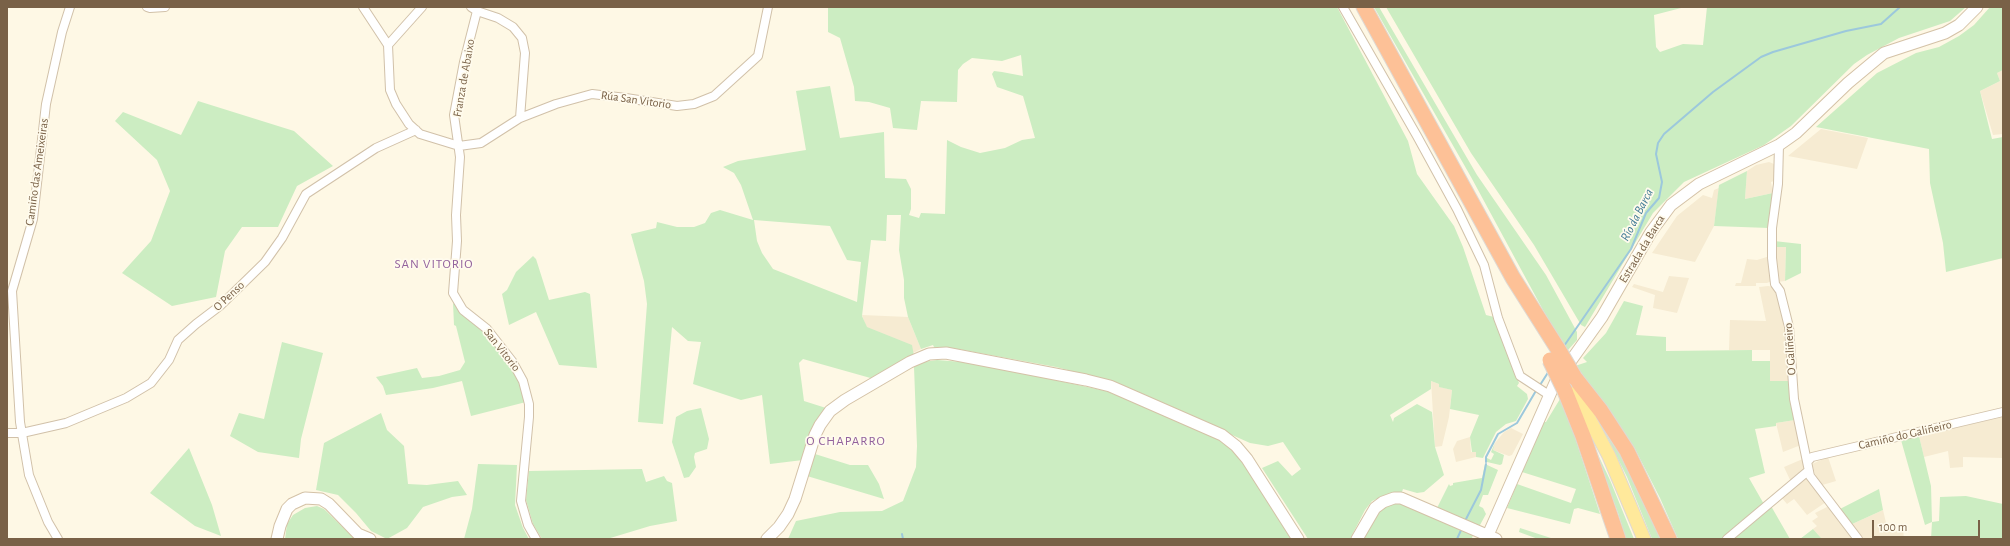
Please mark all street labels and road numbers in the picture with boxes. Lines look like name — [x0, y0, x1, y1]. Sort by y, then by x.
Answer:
street label: Franza de Abaixo — [450, 38, 478, 118]
street label: Rúa San Vitorio — [600, 88, 672, 112]
street label: Camiño das Ameixeiras — [22, 117, 52, 227]
street label: Estrada da Barca — [1616, 212, 1668, 286]
street label: O Penso — [210, 278, 248, 314]
street label: O Galiñeiro — [1781, 322, 1799, 376]
street label: San Vitorio — [481, 326, 523, 374]
street label: Camiño do Galiñeiro — [1857, 417, 1953, 453]

